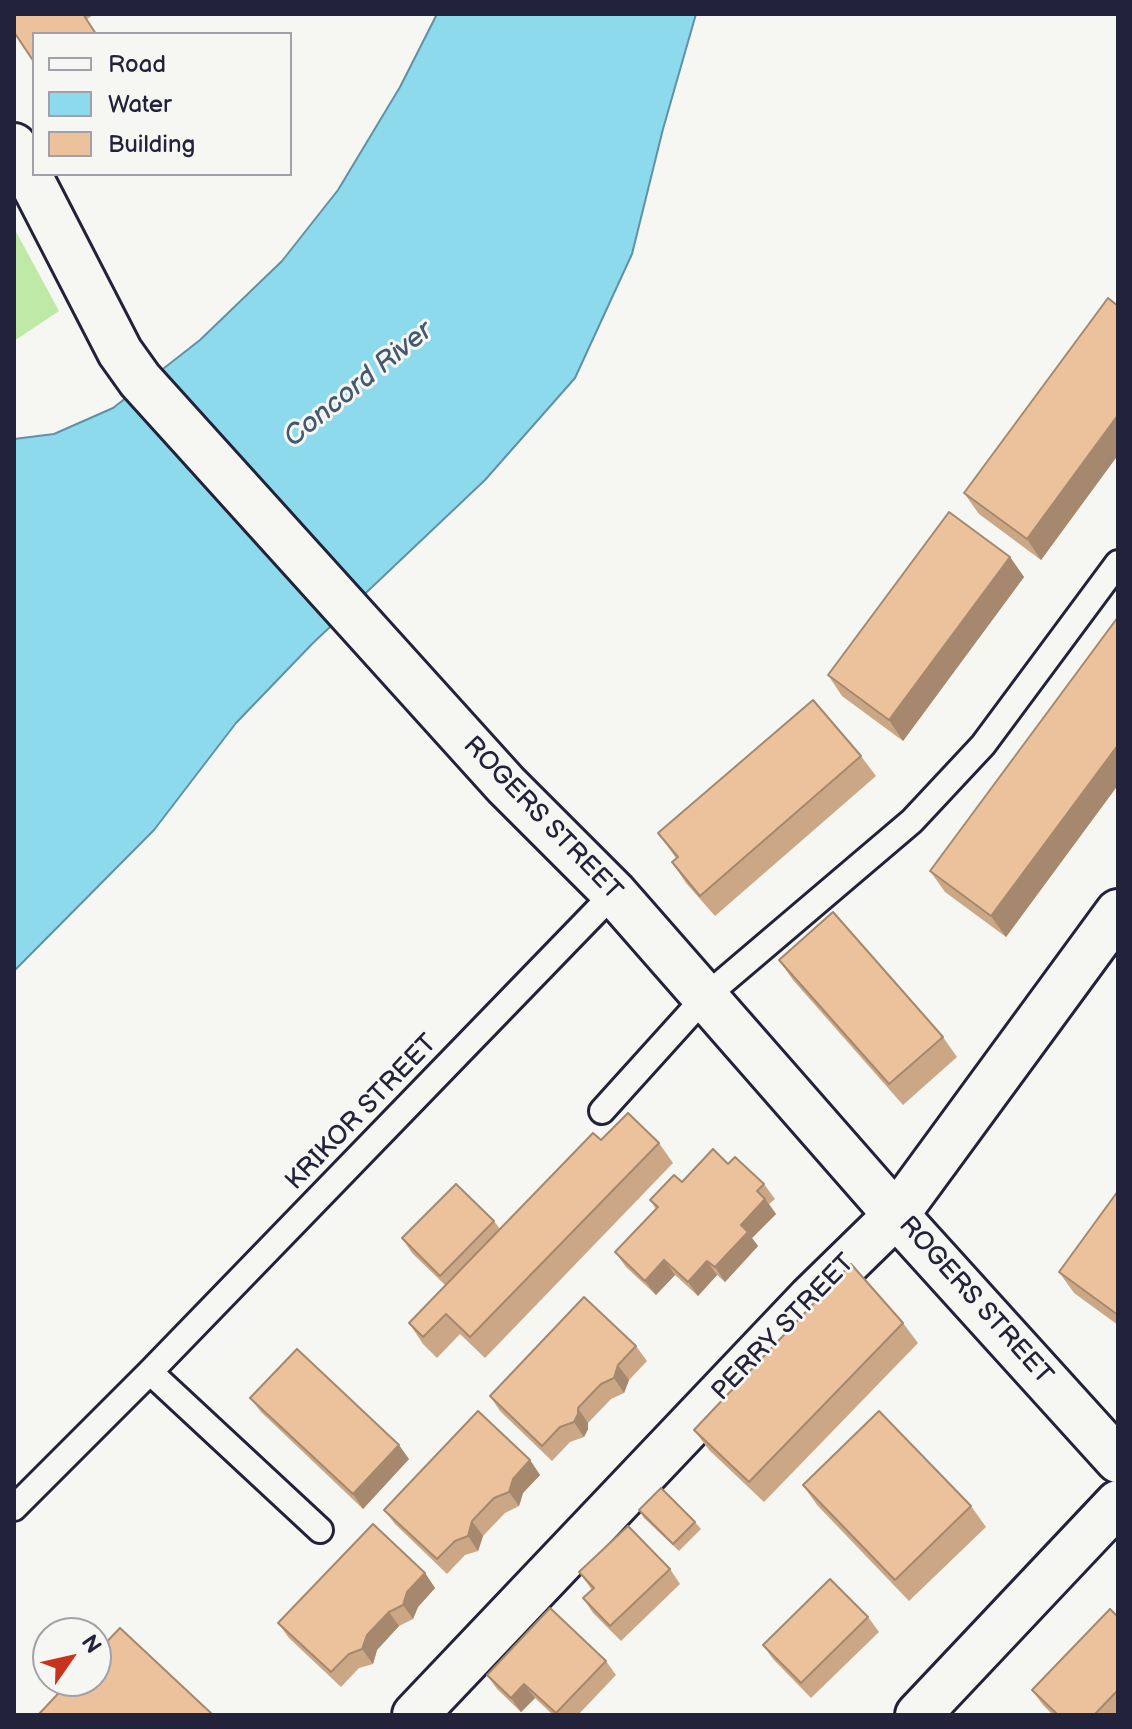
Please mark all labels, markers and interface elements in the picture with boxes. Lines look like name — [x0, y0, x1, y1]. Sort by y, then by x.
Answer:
legend — [32, 32, 292, 176]
text: Road — [108, 50, 166, 79]
text: Water — [108, 90, 172, 119]
text: Building — [108, 130, 195, 159]
water label: Concord River — [278, 315, 440, 455]
street label: ROGERS STREET — [456, 731, 628, 907]
street label: KRIKOR STREET — [280, 1029, 444, 1197]
street label: ROGERS STREET — [891, 1211, 1059, 1391]
street label: PERRY STREET — [706, 1248, 862, 1408]
north arrow — [32, 1617, 112, 1697]
text: N — [75, 1630, 106, 1659]

